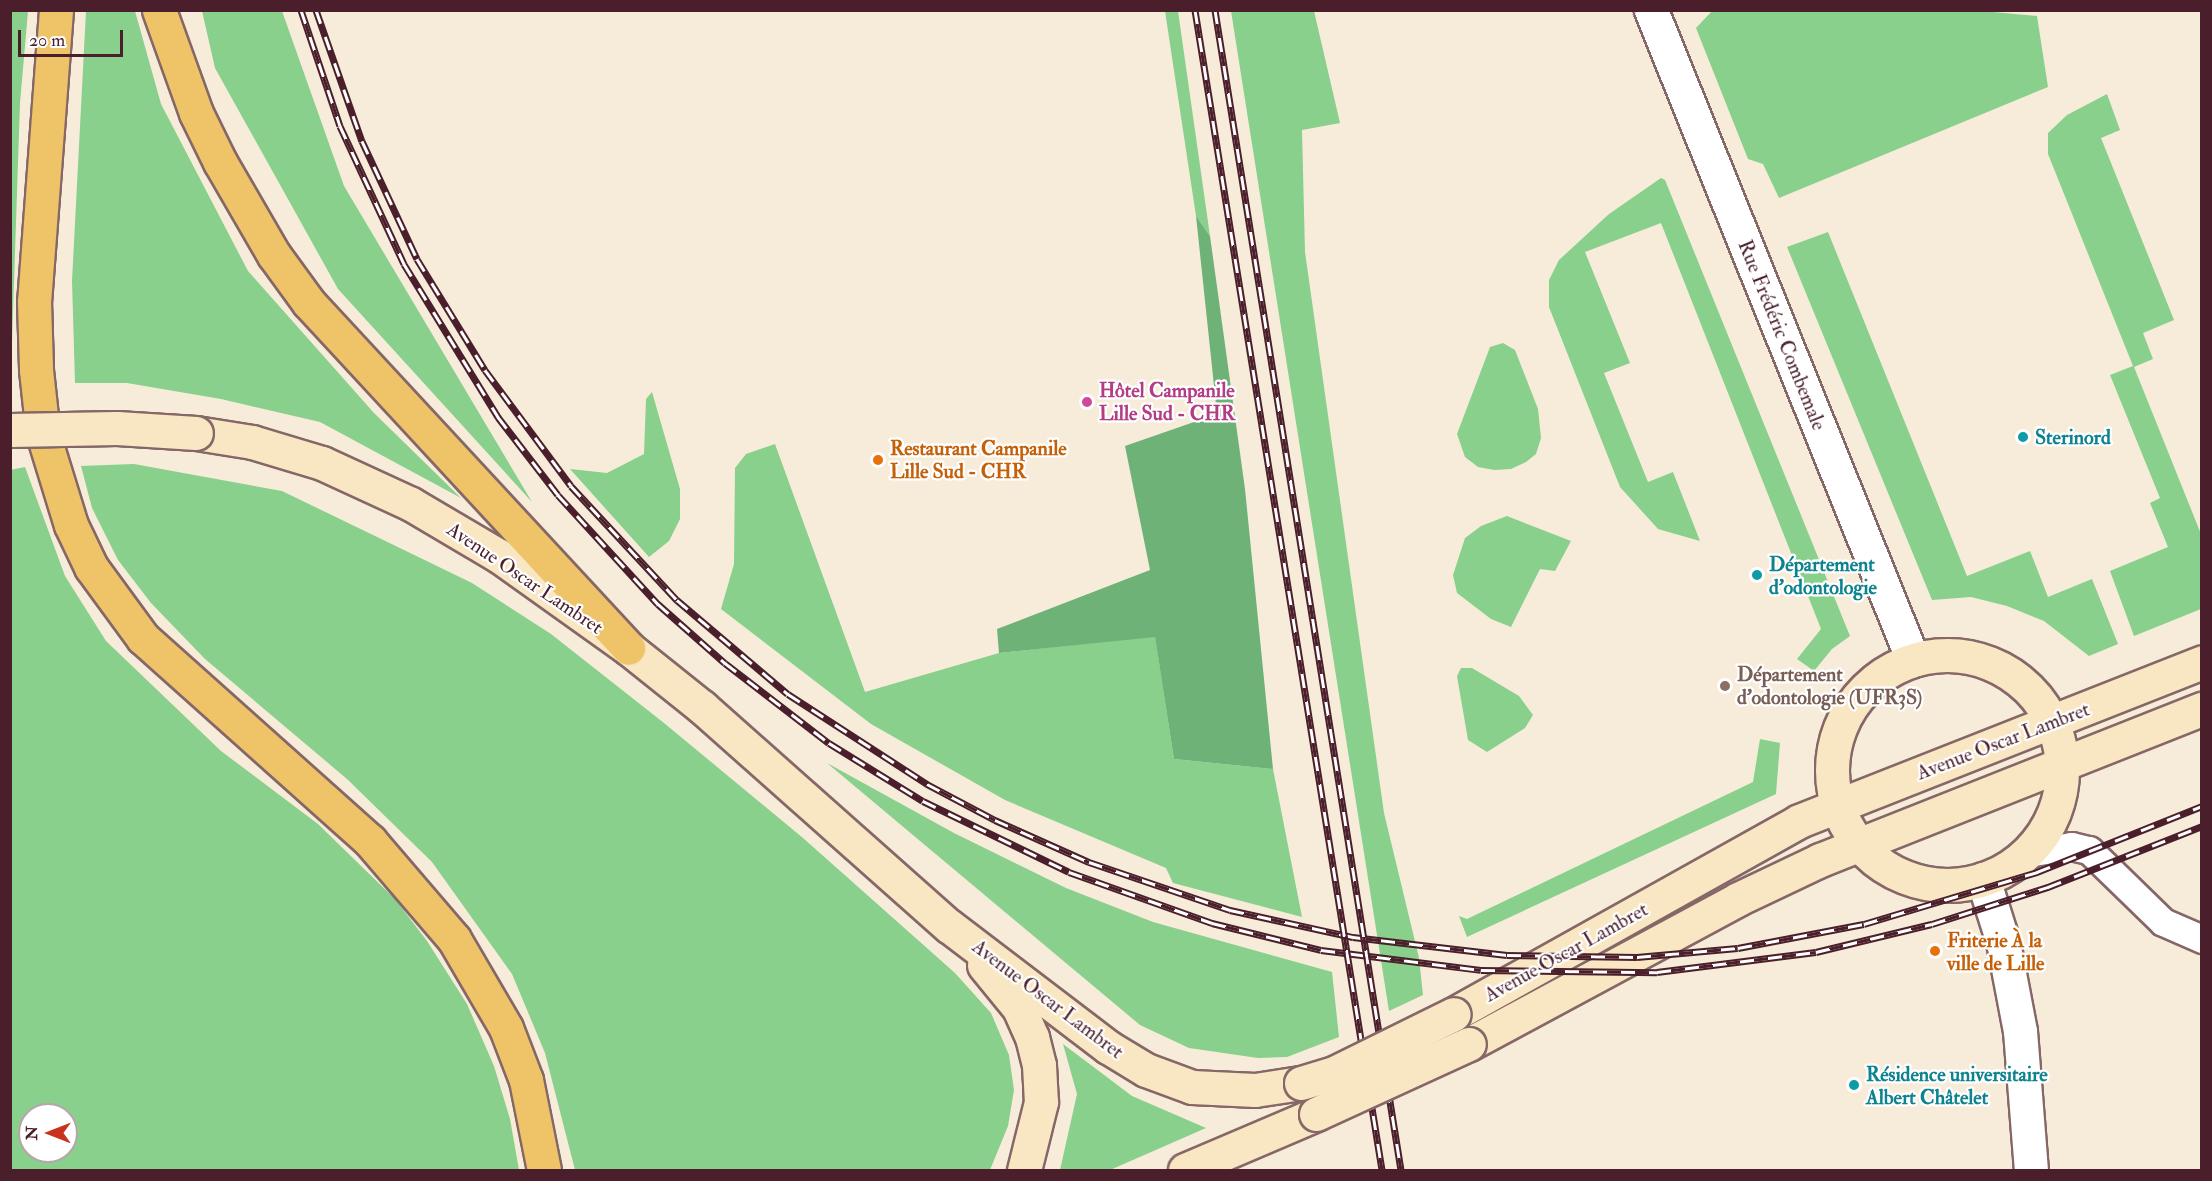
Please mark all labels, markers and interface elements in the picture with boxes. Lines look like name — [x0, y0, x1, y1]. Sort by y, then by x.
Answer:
scale bar — [21, 18, 126, 56]
text: 20 m — [29, 29, 65, 52]
street label: Rue Frédéric Combemale — [1733, 236, 1831, 434]
place label: Hôtel Campanile Lille Sud - CHR — [1099, 378, 1235, 425]
marker: Hôtel Campanile Lille Sud - CHR — [1080, 395, 1094, 409]
place label: Sterinord — [2035, 425, 2111, 449]
marker: Sterinord — [2016, 430, 2030, 444]
place label: Restaurant Campanile Lille Sud - CHR — [890, 436, 1067, 483]
marker: Restaurant Campanile Lille Sud - CHR — [871, 453, 885, 467]
street label: Avenue Oscar Lambret — [442, 517, 608, 639]
place label: Département d’odontologie — [1769, 552, 1877, 599]
marker: Département d’odontologie — [1750, 568, 1764, 582]
place label: Département d’odontologie (UFR3S) — [1737, 662, 1922, 709]
marker: Département d’odontologie (UFR3S) — [1718, 679, 1732, 693]
street label: Avenue Oscar Lambret — [1913, 697, 2093, 785]
street label: Avenue Oscar Lambret — [1480, 897, 1652, 1007]
place label: Friterie À la ville de Lille — [1947, 928, 2044, 975]
street label: Avenue Oscar Lambret — [968, 934, 1128, 1064]
marker: Friterie À la ville de Lille — [1928, 944, 1942, 958]
place label: Résidence universitaire Albert Châtelet — [1866, 1062, 2048, 1109]
marker: Résidence universitaire Albert Châtelet — [1847, 1078, 1861, 1092]
north arrow — [18, 1103, 78, 1163]
text: N — [22, 1126, 42, 1140]

